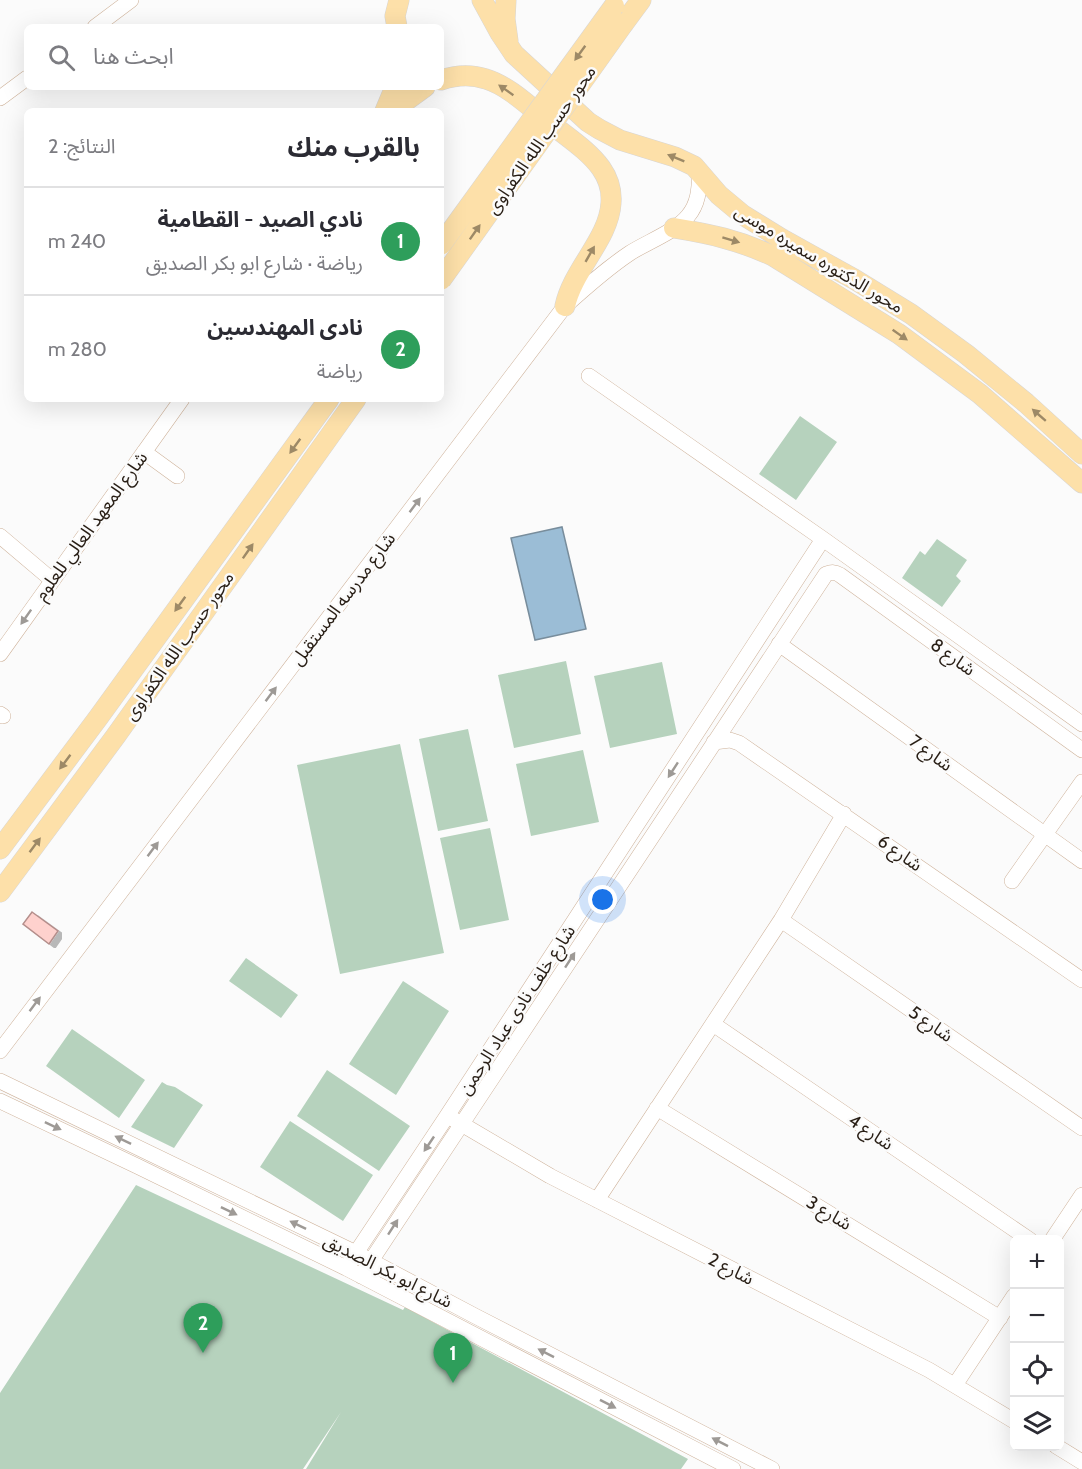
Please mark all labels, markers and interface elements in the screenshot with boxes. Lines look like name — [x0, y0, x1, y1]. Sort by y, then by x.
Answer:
search box — [24, 24, 444, 90]
icon: search — [45, 41, 78, 74]
text: ابحث هنا — [93, 43, 174, 70]
one-way arrow — [574, 45, 586, 61]
street label: محور حسب الله الكفراوى — [481, 61, 601, 219]
one-way arrow — [499, 84, 515, 96]
text: بالقرب منك — [287, 131, 420, 163]
text: النتائج: 2 — [48, 134, 116, 158]
one-way arrow — [667, 153, 685, 162]
street label: محور الدكتوره سميره موسى — [731, 200, 907, 318]
text: نادي الصيد - القطامية — [157, 206, 363, 233]
one-way arrow — [469, 224, 480, 240]
text: 240 m — [48, 229, 106, 253]
text: 1 — [397, 229, 404, 253]
one-way arrow — [722, 236, 740, 245]
one-way arrow — [585, 245, 595, 262]
text: رياضة · شارع ابو بكر الصديق — [146, 251, 363, 275]
text: نادى المهندسين — [207, 314, 363, 341]
one-way arrow — [892, 329, 908, 341]
text: 280 m — [48, 337, 107, 361]
text: 2 — [395, 337, 406, 361]
text: رياضة — [317, 359, 363, 383]
one-way arrow — [1031, 408, 1047, 421]
one-way arrow — [289, 438, 301, 454]
street label: شارع المعهد العالي للعلوم — [30, 447, 155, 606]
one-way arrow — [409, 498, 421, 514]
street label: شارع مدرسه المستقبل — [286, 528, 403, 672]
one-way arrow — [242, 543, 254, 559]
street label: محور حسب الله الكفراوى — [119, 567, 239, 725]
one-way arrow — [174, 596, 186, 612]
one-way arrow — [20, 609, 32, 625]
street label: شارع 8 — [925, 633, 980, 683]
one-way arrow — [265, 686, 277, 701]
street label: شارع 7 — [903, 730, 957, 778]
one-way arrow — [59, 753, 71, 769]
one-way arrow — [668, 762, 679, 778]
street label: شارع 6 — [872, 830, 927, 879]
one-way arrow — [29, 837, 41, 853]
one-way arrow — [147, 841, 160, 857]
your location — [588, 885, 617, 914]
street label: شارع خلف نادى عباد الرحمن — [454, 921, 583, 1101]
one-way arrow — [564, 952, 576, 968]
one-way arrow — [29, 997, 41, 1012]
street label: شارع 5 — [903, 1001, 957, 1049]
street label: شارع 4 — [843, 1109, 898, 1157]
one-way arrow — [44, 1122, 61, 1131]
one-way arrow — [114, 1136, 131, 1145]
one-way arrow — [424, 1136, 435, 1152]
street label: شارع 3 — [801, 1191, 856, 1238]
one-way arrow — [220, 1206, 237, 1216]
one-way arrow — [387, 1220, 399, 1236]
one-way arrow — [290, 1221, 307, 1230]
street label: شارع ابو بكر الصديق — [319, 1229, 456, 1316]
map controls — [1010, 1235, 1064, 1451]
button: + — [1010, 1235, 1064, 1289]
street label: شارع 2 — [703, 1248, 758, 1293]
button: − — [1010, 1289, 1064, 1343]
pin: 2 — [184, 1304, 222, 1353]
pin: 1 — [434, 1334, 472, 1383]
button: locate — [1010, 1343, 1064, 1397]
one-way arrow — [538, 1348, 555, 1358]
button: layers — [1010, 1397, 1064, 1451]
one-way arrow — [600, 1399, 617, 1409]
one-way arrow — [711, 1438, 728, 1447]

